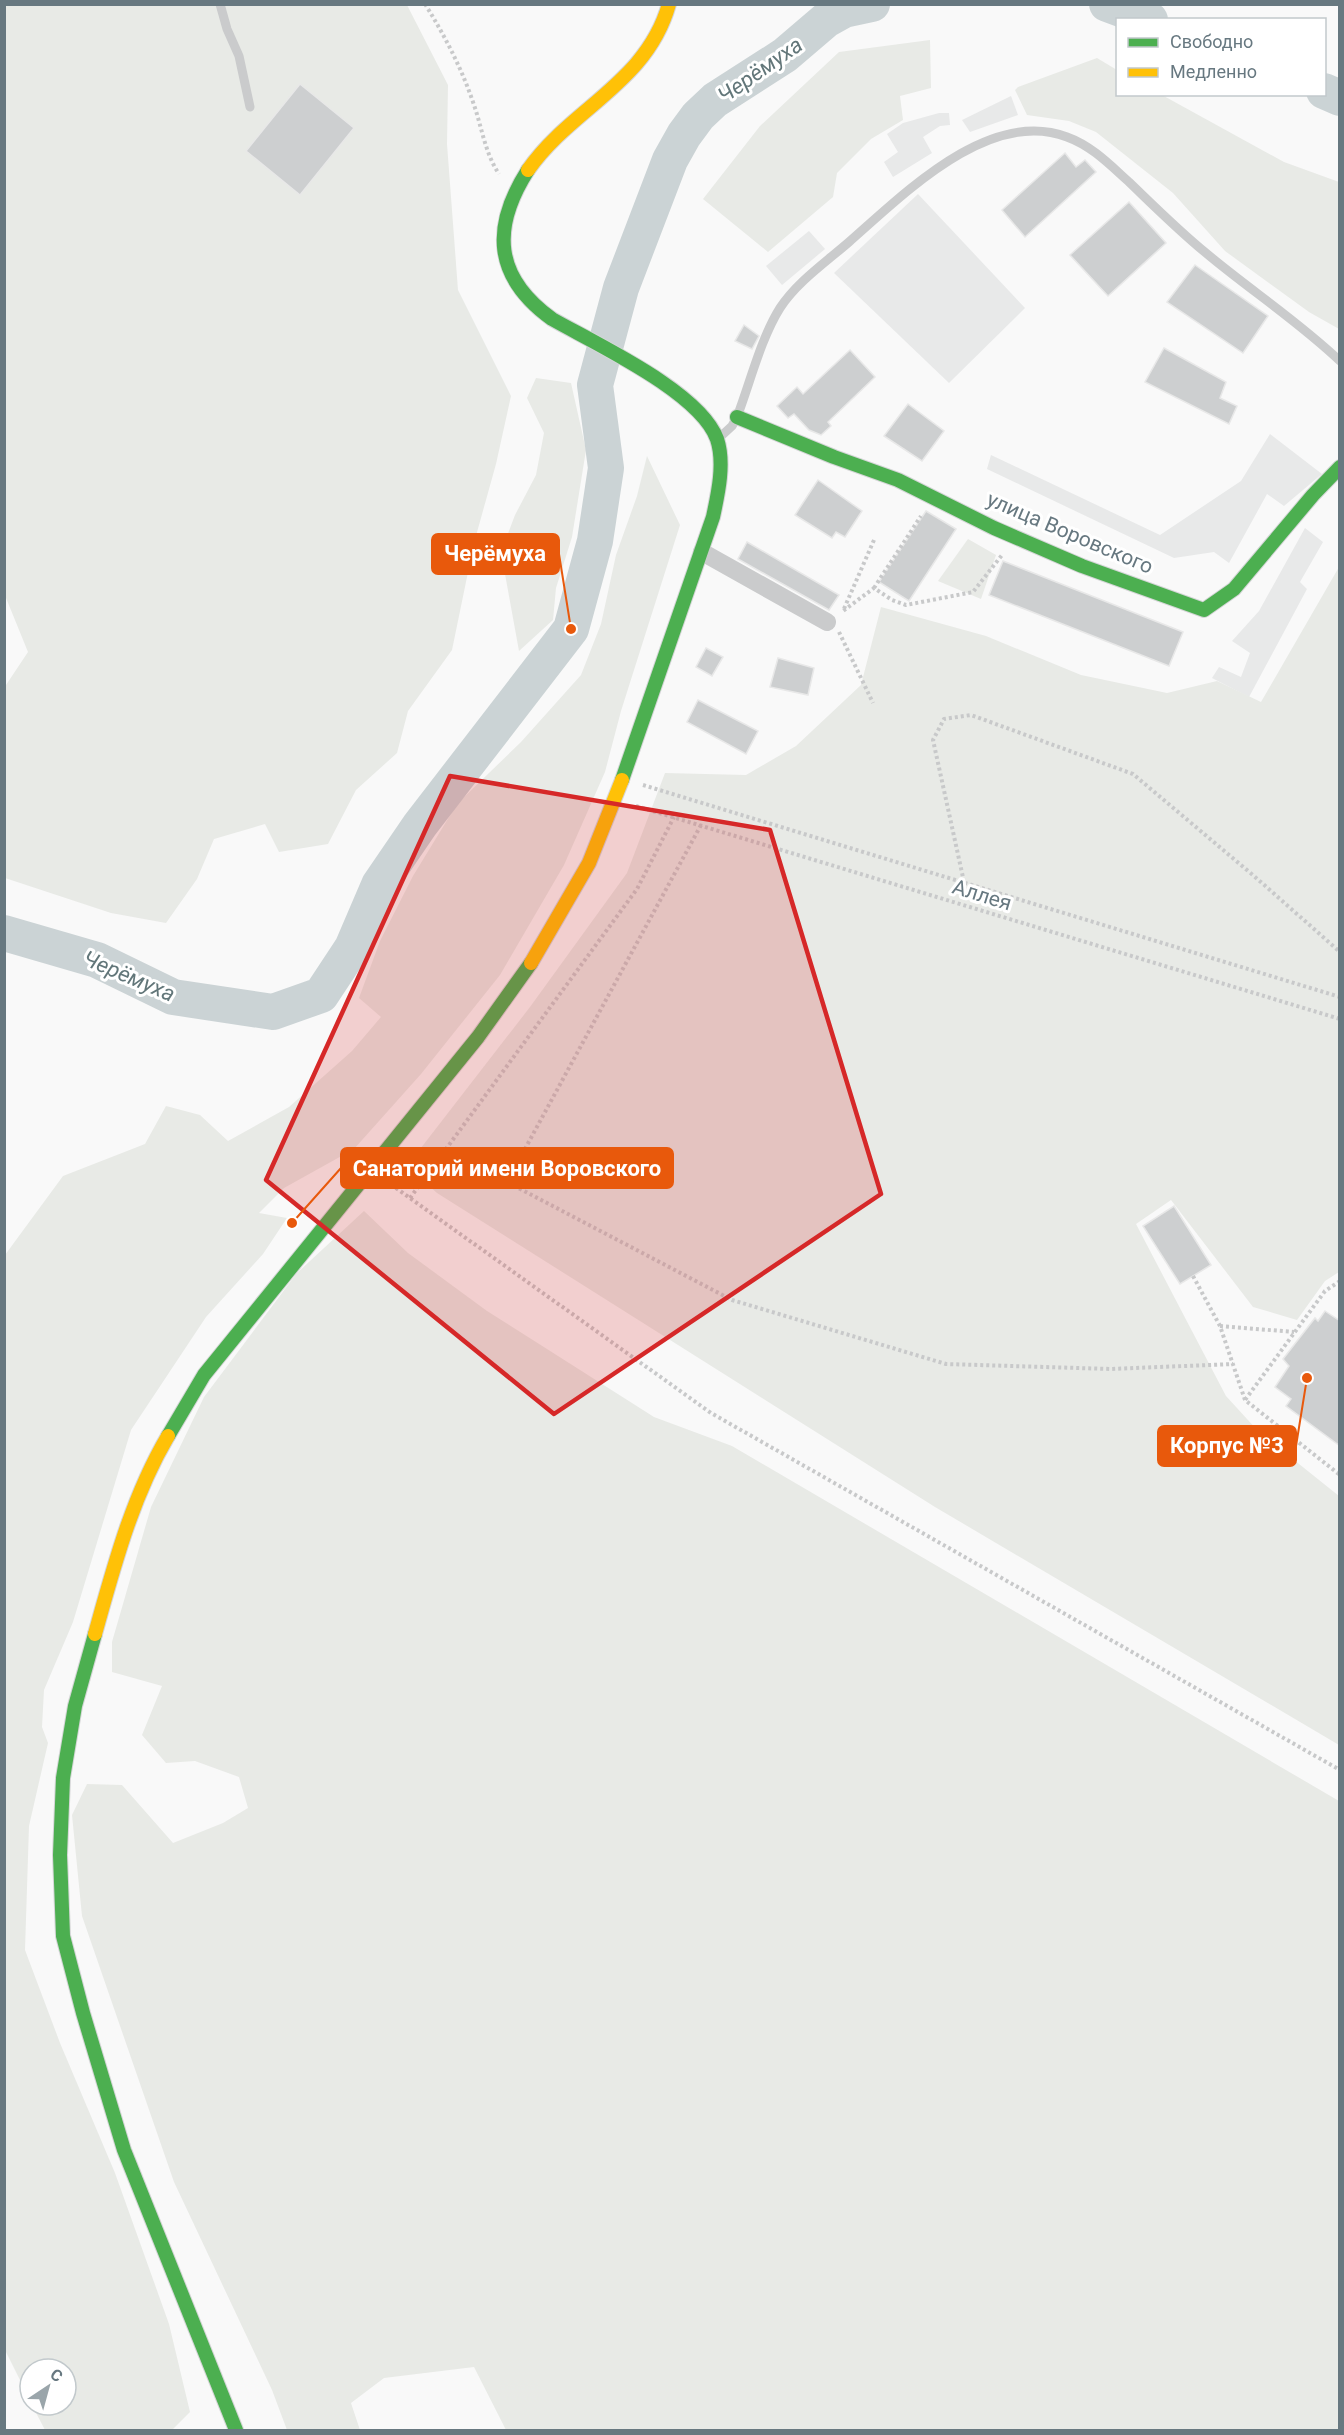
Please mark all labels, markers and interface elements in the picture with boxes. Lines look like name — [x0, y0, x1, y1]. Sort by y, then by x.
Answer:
legend — [1116, 18, 1326, 96]
text: Свободно — [1170, 31, 1253, 52]
water label: Черёмуха — [713, 32, 807, 108]
text: Медленно — [1170, 61, 1257, 82]
street label: улица Воровского — [983, 487, 1157, 579]
callout: Черёмуха — [432, 534, 559, 574]
text: Черёмуха — [444, 541, 546, 566]
street label: Аллея — [949, 875, 1015, 915]
water label: Черёмуха — [79, 945, 179, 1007]
callout: Санаторий имени Воровского — [341, 1148, 673, 1188]
text: Санаторий имени Воровского — [353, 1156, 661, 1181]
callout: Корпус №3 — [1158, 1426, 1296, 1466]
text: Корпус №3 — [1170, 1433, 1284, 1458]
north arrow — [18, 2357, 78, 2417]
text: С — [47, 2365, 66, 2386]

